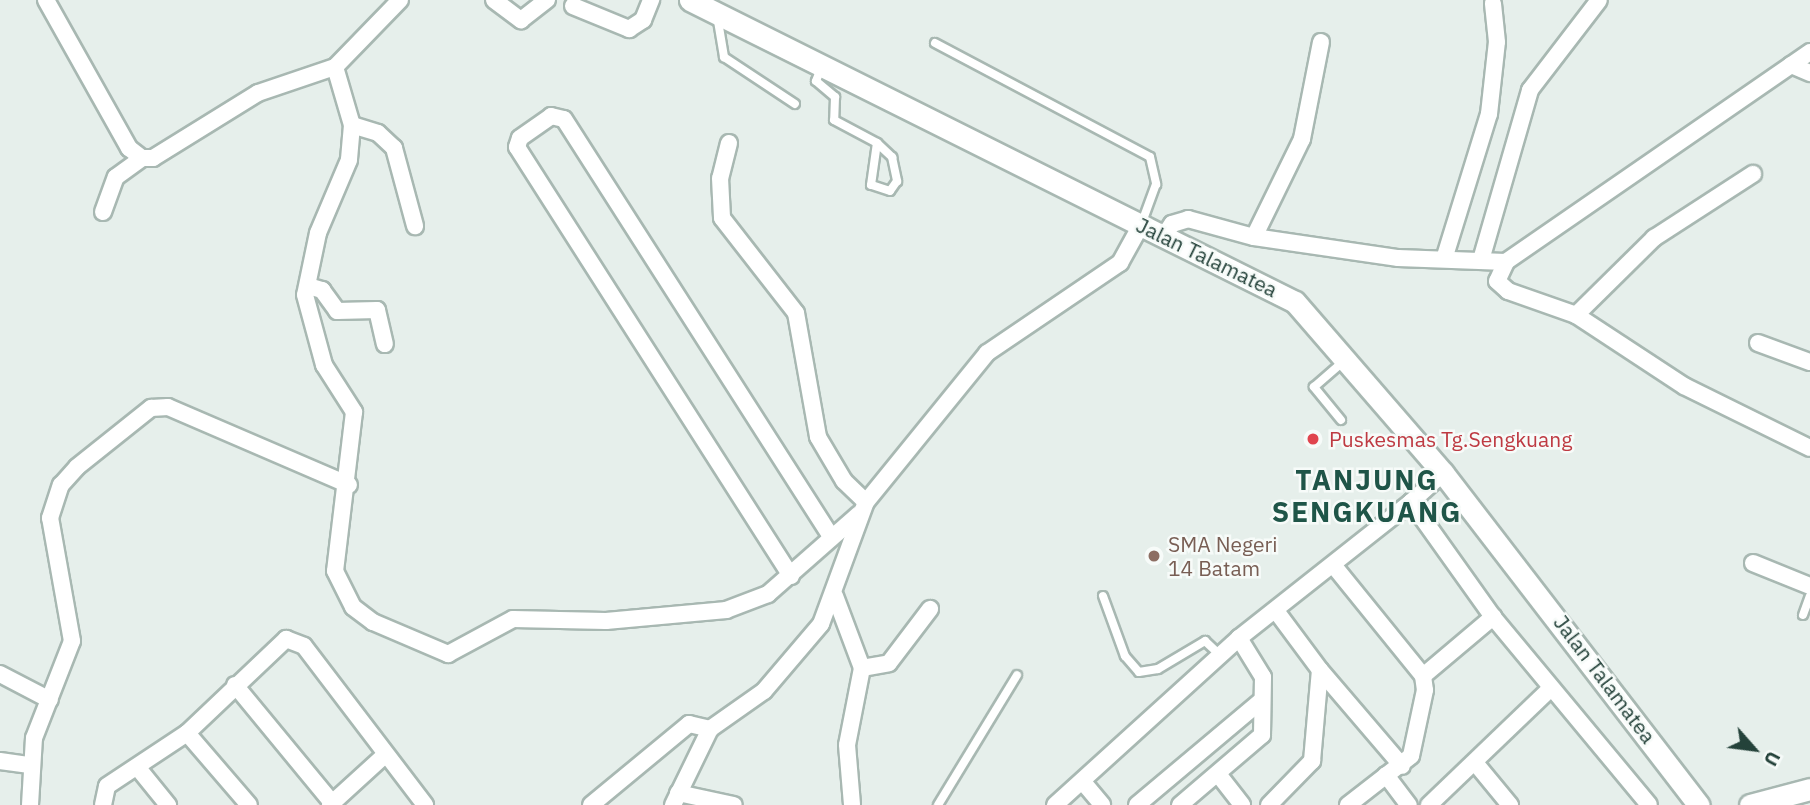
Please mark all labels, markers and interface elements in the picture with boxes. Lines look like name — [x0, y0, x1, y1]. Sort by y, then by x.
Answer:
street label: Jalan Talamatea — [1132, 212, 1282, 302]
place label: Puskesmas Tg.Sengkuang — [1329, 426, 1572, 452]
marker: Puskesmas Tg.Sengkuang — [1303, 429, 1323, 449]
district label: TANJUNG SENGKUANG — [1273, 463, 1461, 529]
place label: SMA Negeri 14 Batam — [1168, 531, 1277, 581]
marker: SMA Negeri 14 Batam — [1146, 548, 1162, 564]
street label: Jalan Talamatea — [1549, 610, 1661, 748]
north arrow — [1719, 714, 1789, 784]
text: U — [1759, 747, 1786, 770]

